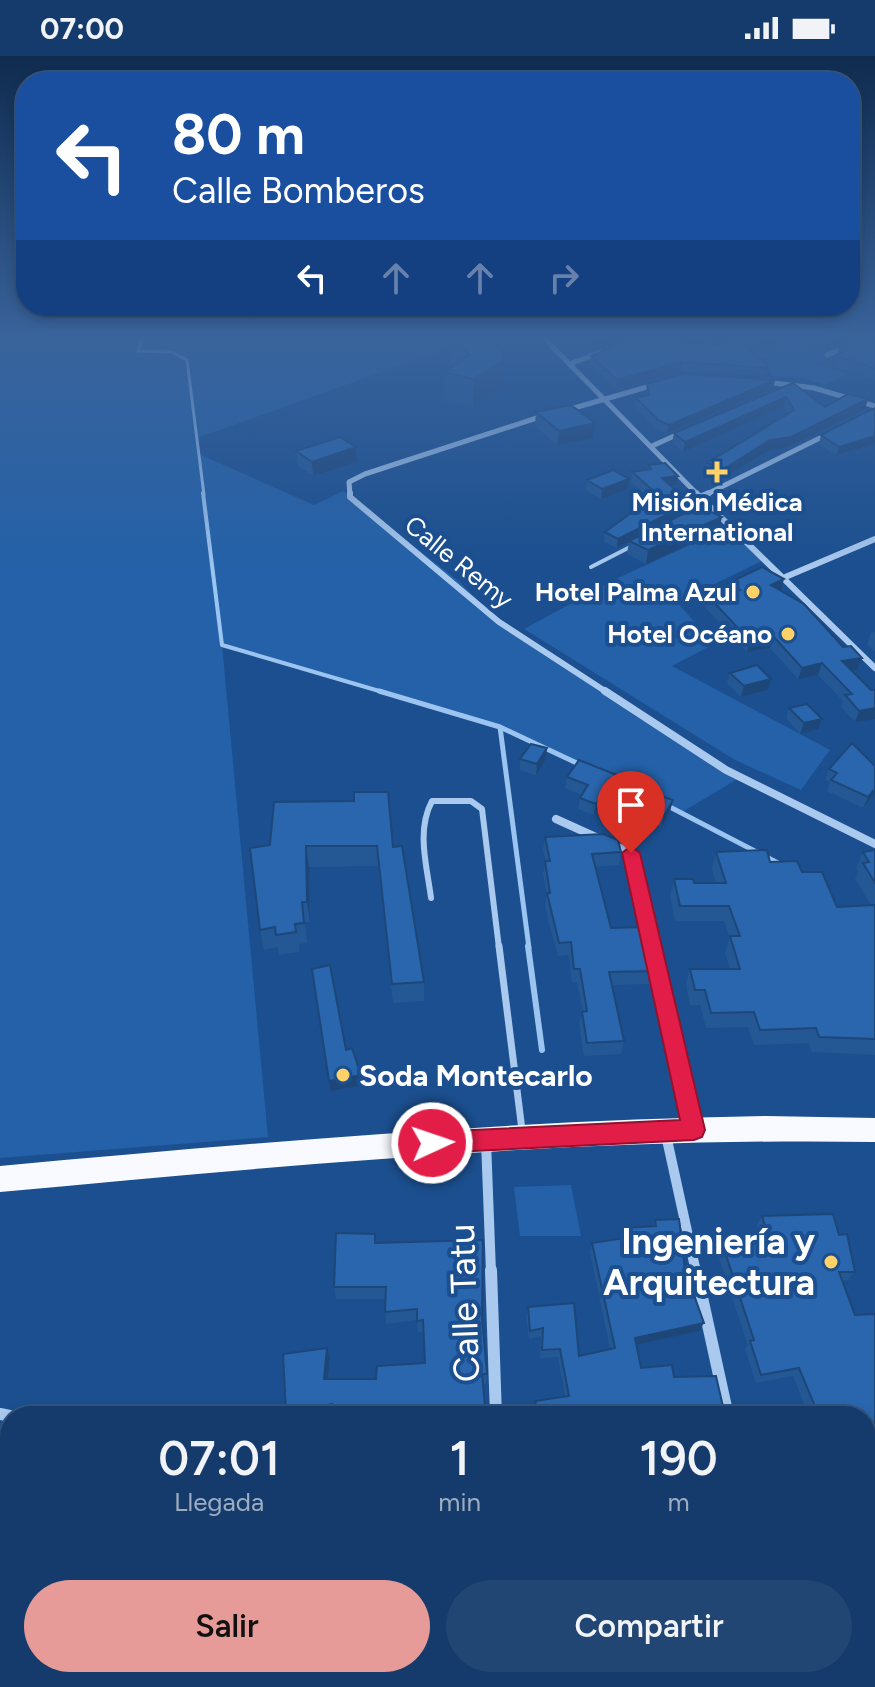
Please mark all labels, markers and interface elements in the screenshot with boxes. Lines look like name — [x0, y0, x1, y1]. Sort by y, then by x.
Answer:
text: 07:00 — [40, 10, 124, 47]
text: 80 m — [172, 101, 305, 168]
icon: left — [40, 104, 144, 208]
text: Calle Bomberos — [172, 169, 425, 212]
icon: left — [290, 256, 334, 300]
icon: ahead — [374, 256, 418, 300]
icon: ahead — [458, 256, 502, 300]
icon: right — [542, 256, 586, 300]
marker: Misión Médica International — [706, 461, 728, 483]
place label: Misión Médica International — [631, 486, 803, 548]
street label: Calle Remy — [398, 509, 520, 616]
place label: Hotel Palma Azul — [535, 576, 737, 608]
marker: Hotel Palma Azul — [744, 583, 762, 601]
place label: Hotel Océano — [607, 618, 772, 650]
marker: Hotel Océano — [779, 625, 797, 643]
pin — [597, 771, 665, 853]
icon: arrive — [609, 783, 653, 827]
place label: Soda Montecarlo — [359, 1057, 593, 1094]
marker: Soda Montecarlo — [334, 1066, 352, 1084]
position arrow — [390, 1101, 474, 1185]
place label: Ingeniería y Arquitectura — [603, 1220, 815, 1304]
street label: Calle Tatu — [440, 1223, 488, 1383]
marker: Ingeniería y Arquitectura — [822, 1253, 840, 1271]
text: 07:01 — [158, 1429, 280, 1487]
text: 1 — [450, 1429, 470, 1487]
text: 190 — [639, 1429, 718, 1487]
text: Llegada — [174, 1486, 264, 1518]
text: min — [438, 1486, 481, 1518]
text: m — [667, 1486, 690, 1518]
button: Salir — [24, 1580, 430, 1672]
button: Compartir — [446, 1580, 852, 1672]

